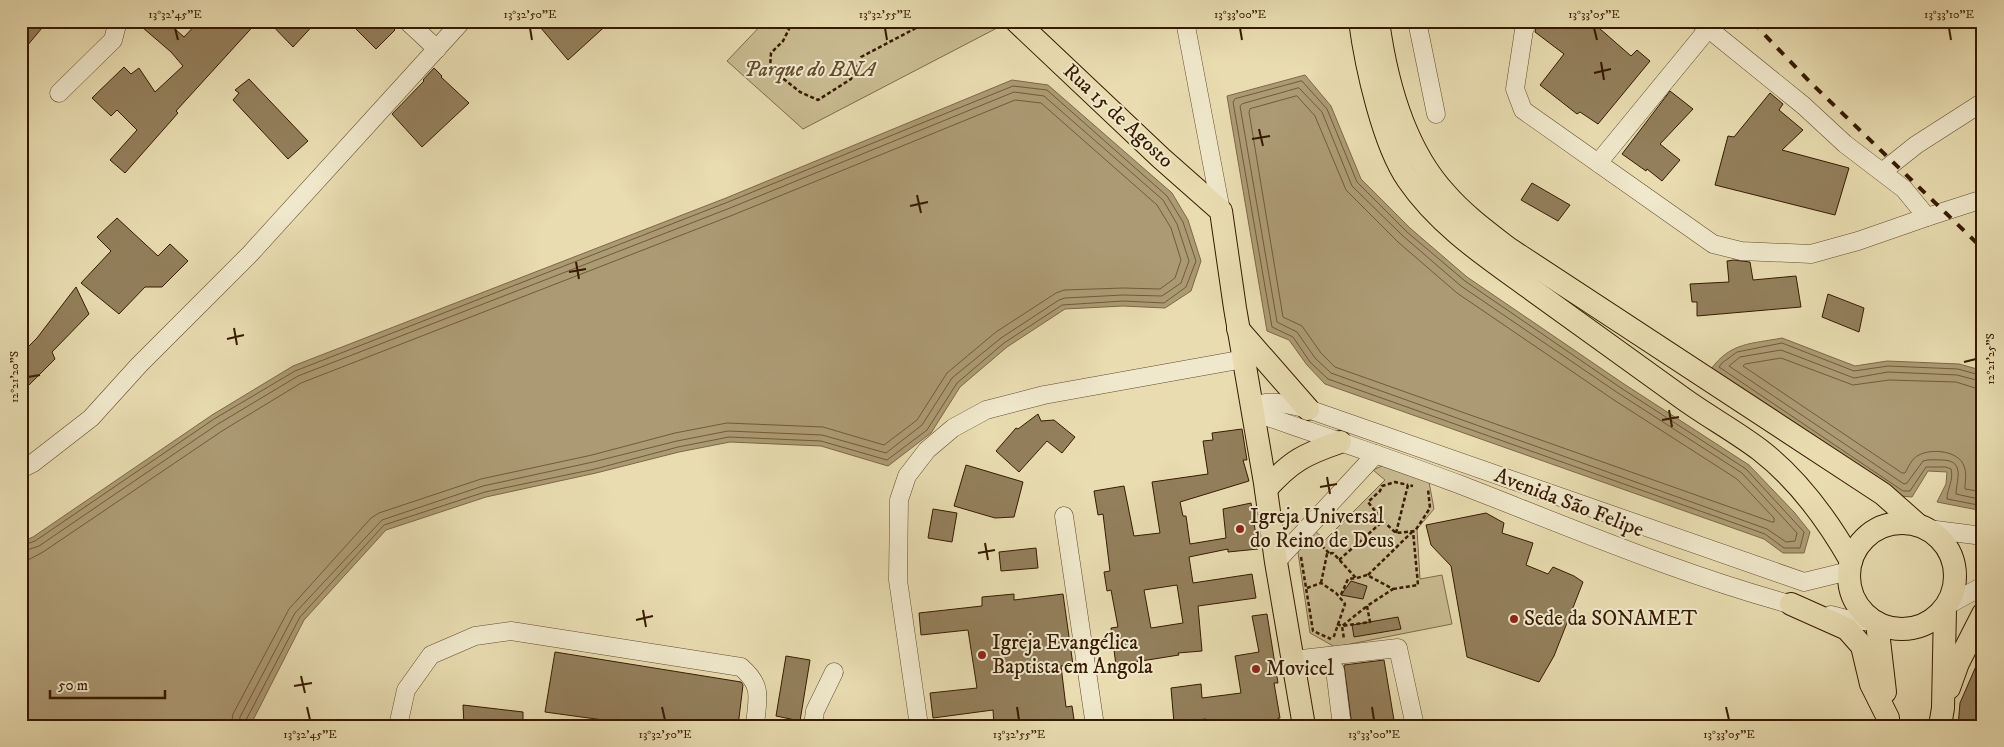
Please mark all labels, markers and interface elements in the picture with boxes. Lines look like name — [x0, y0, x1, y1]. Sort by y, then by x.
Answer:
text: 13°32'45"E — [148, 7, 202, 22]
text: 13°32'50"E — [503, 7, 557, 22]
text: 13°32'55"E — [859, 7, 912, 22]
text: 13°33'00"E — [1214, 7, 1267, 22]
text: 13°33'05"E — [1568, 7, 1620, 22]
text: 13°33'10"E — [1924, 7, 1975, 22]
park label: Parque do BNA — [744, 57, 877, 84]
street label: Rua 15 de Agosto — [1057, 58, 1179, 174]
text: 12°21'25"S — [1983, 333, 1998, 385]
text: 12°21'20"S — [7, 351, 22, 403]
street label: Avenida São Felipe — [1491, 463, 1648, 544]
place label: Igreja Universal do Reino de Deus — [1250, 504, 1394, 554]
marker: Igreja Universal do Reino de Deus — [1234, 523, 1246, 535]
place label: Sede da SONAMET — [1524, 606, 1697, 632]
marker: Sede da SONAMET — [1508, 613, 1520, 625]
place label: Igreja Evangélica Baptista em Angola — [992, 630, 1153, 680]
marker: Igreja Evangélica Baptista em Angola — [976, 649, 988, 661]
place label: Movicel — [1266, 656, 1335, 682]
marker: Movicel — [1250, 663, 1262, 675]
scale bar — [50, 667, 165, 699]
text: 50 m — [58, 676, 88, 695]
text: 13°32'45"E — [283, 727, 337, 742]
text: 13°32'50"E — [638, 727, 692, 742]
text: 13°32'55"E — [993, 727, 1046, 742]
text: 13°33'00"E — [1348, 727, 1401, 742]
text: 13°33'05"E — [1703, 727, 1755, 742]

